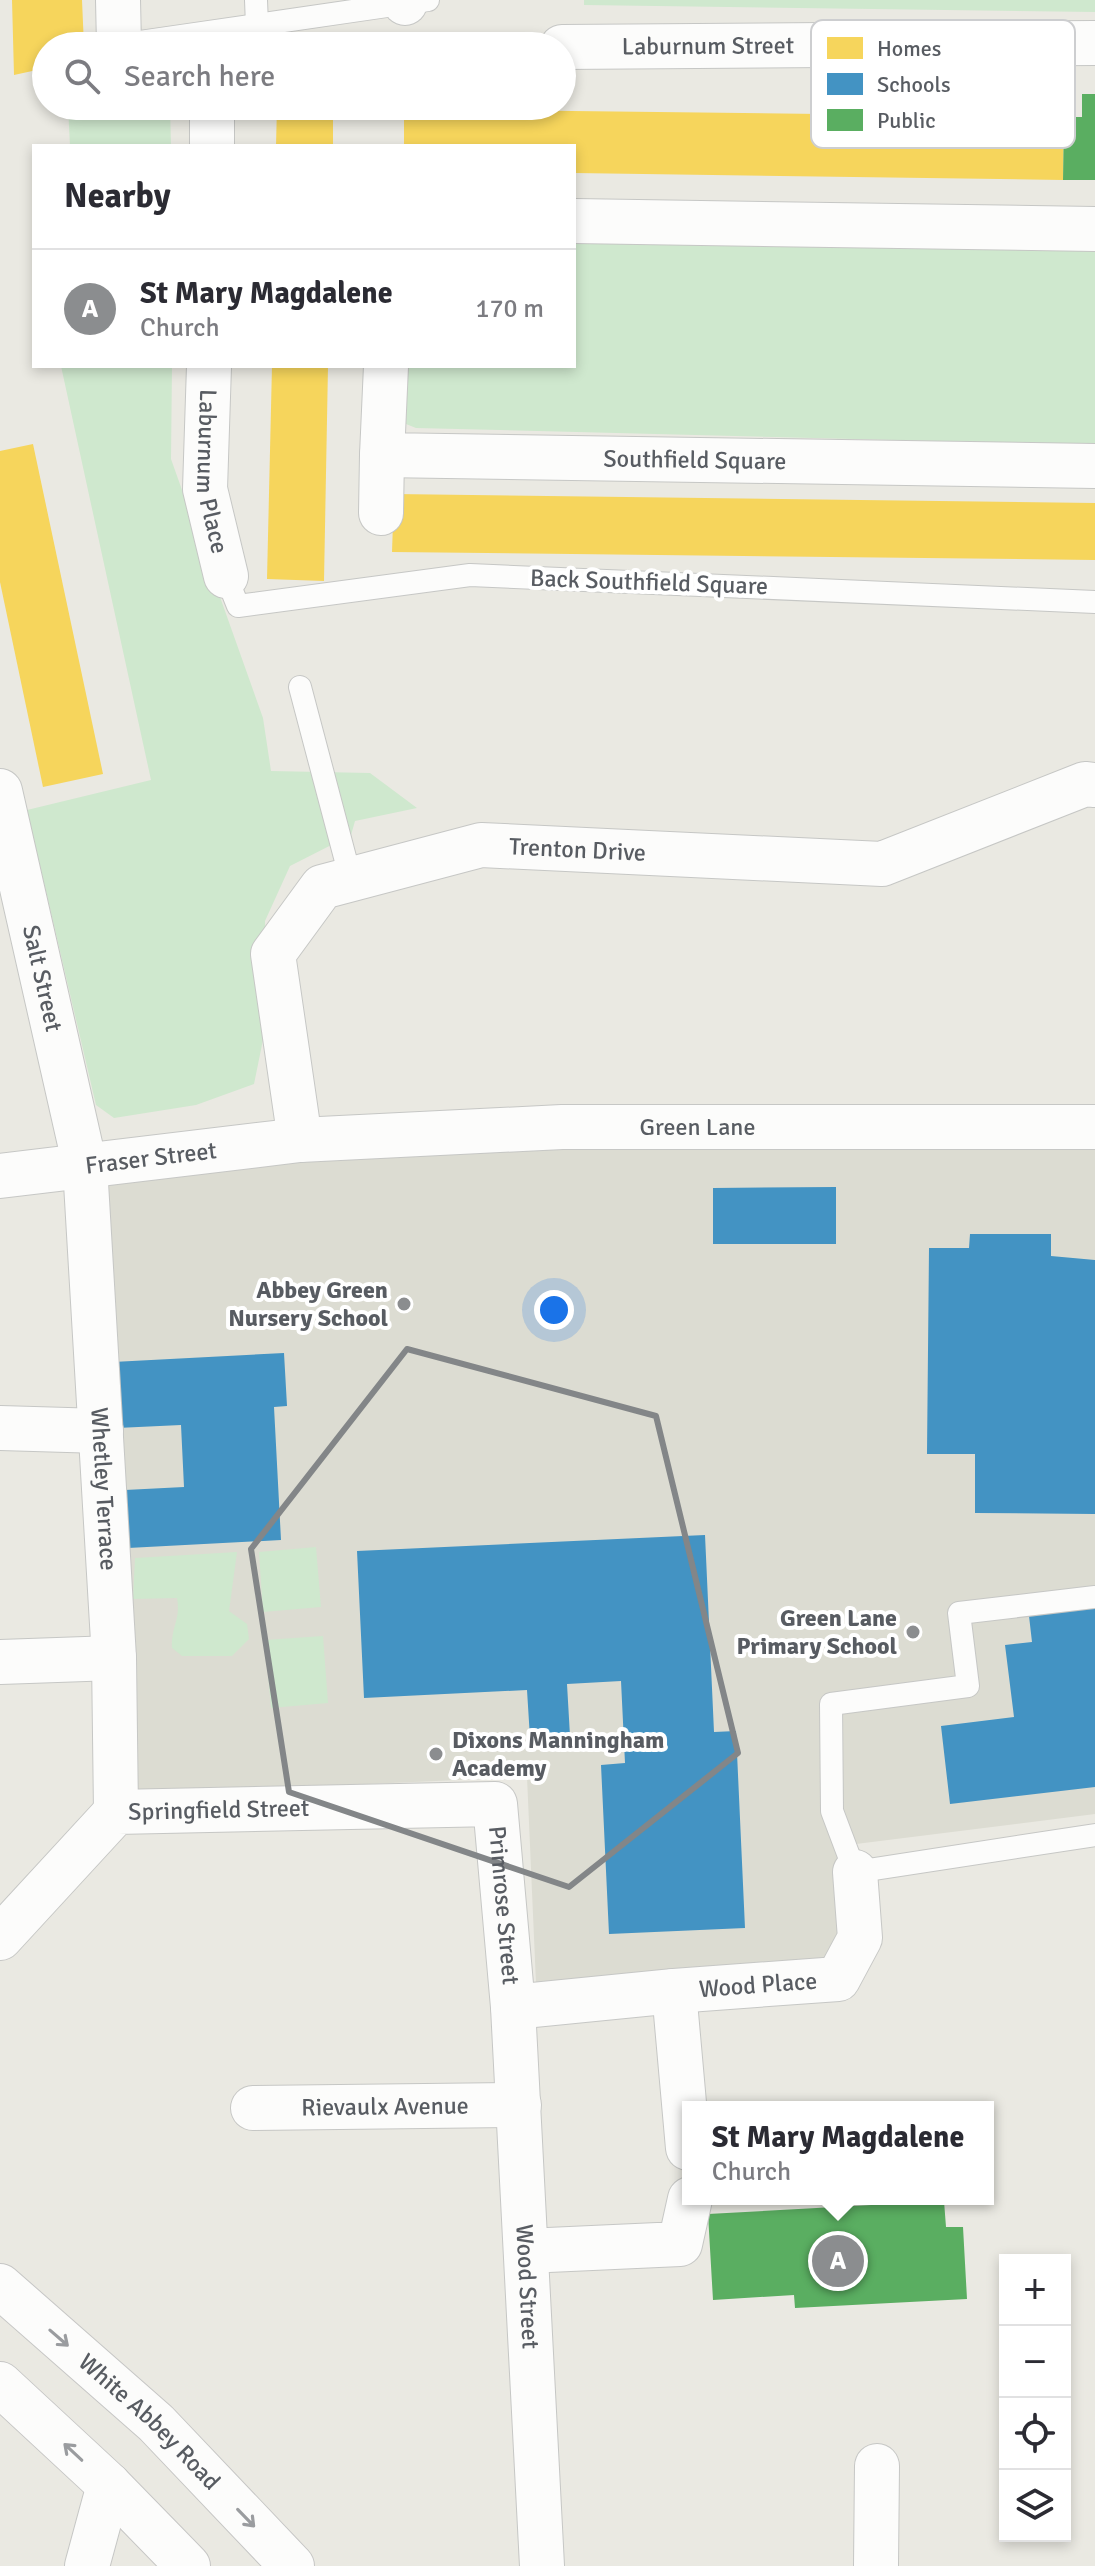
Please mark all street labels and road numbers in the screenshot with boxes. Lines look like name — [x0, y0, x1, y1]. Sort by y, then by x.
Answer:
street label: Laburnum Street — [622, 30, 794, 62]
street label: Laburnum Place — [190, 389, 235, 557]
street label: Southfield Square — [603, 443, 787, 476]
street label: Back Southfield Square — [529, 563, 769, 601]
street label: Trenton Drive — [508, 831, 647, 868]
street label: Salt Street — [16, 922, 69, 1034]
street label: Green Lane — [640, 1112, 755, 1142]
street label: Fraser Street — [84, 1135, 218, 1181]
street label: Whetley Terrace — [84, 1406, 124, 1571]
street label: Springfield Street — [128, 1793, 310, 1827]
street label: Primrose Street — [482, 1825, 526, 1986]
street label: Wood Place — [698, 1966, 818, 2004]
street label: Rievaulx Avenue — [301, 2091, 469, 2122]
street label: Wood Street — [509, 2223, 546, 2350]
street label: White Abbey Road — [72, 2347, 227, 2496]

